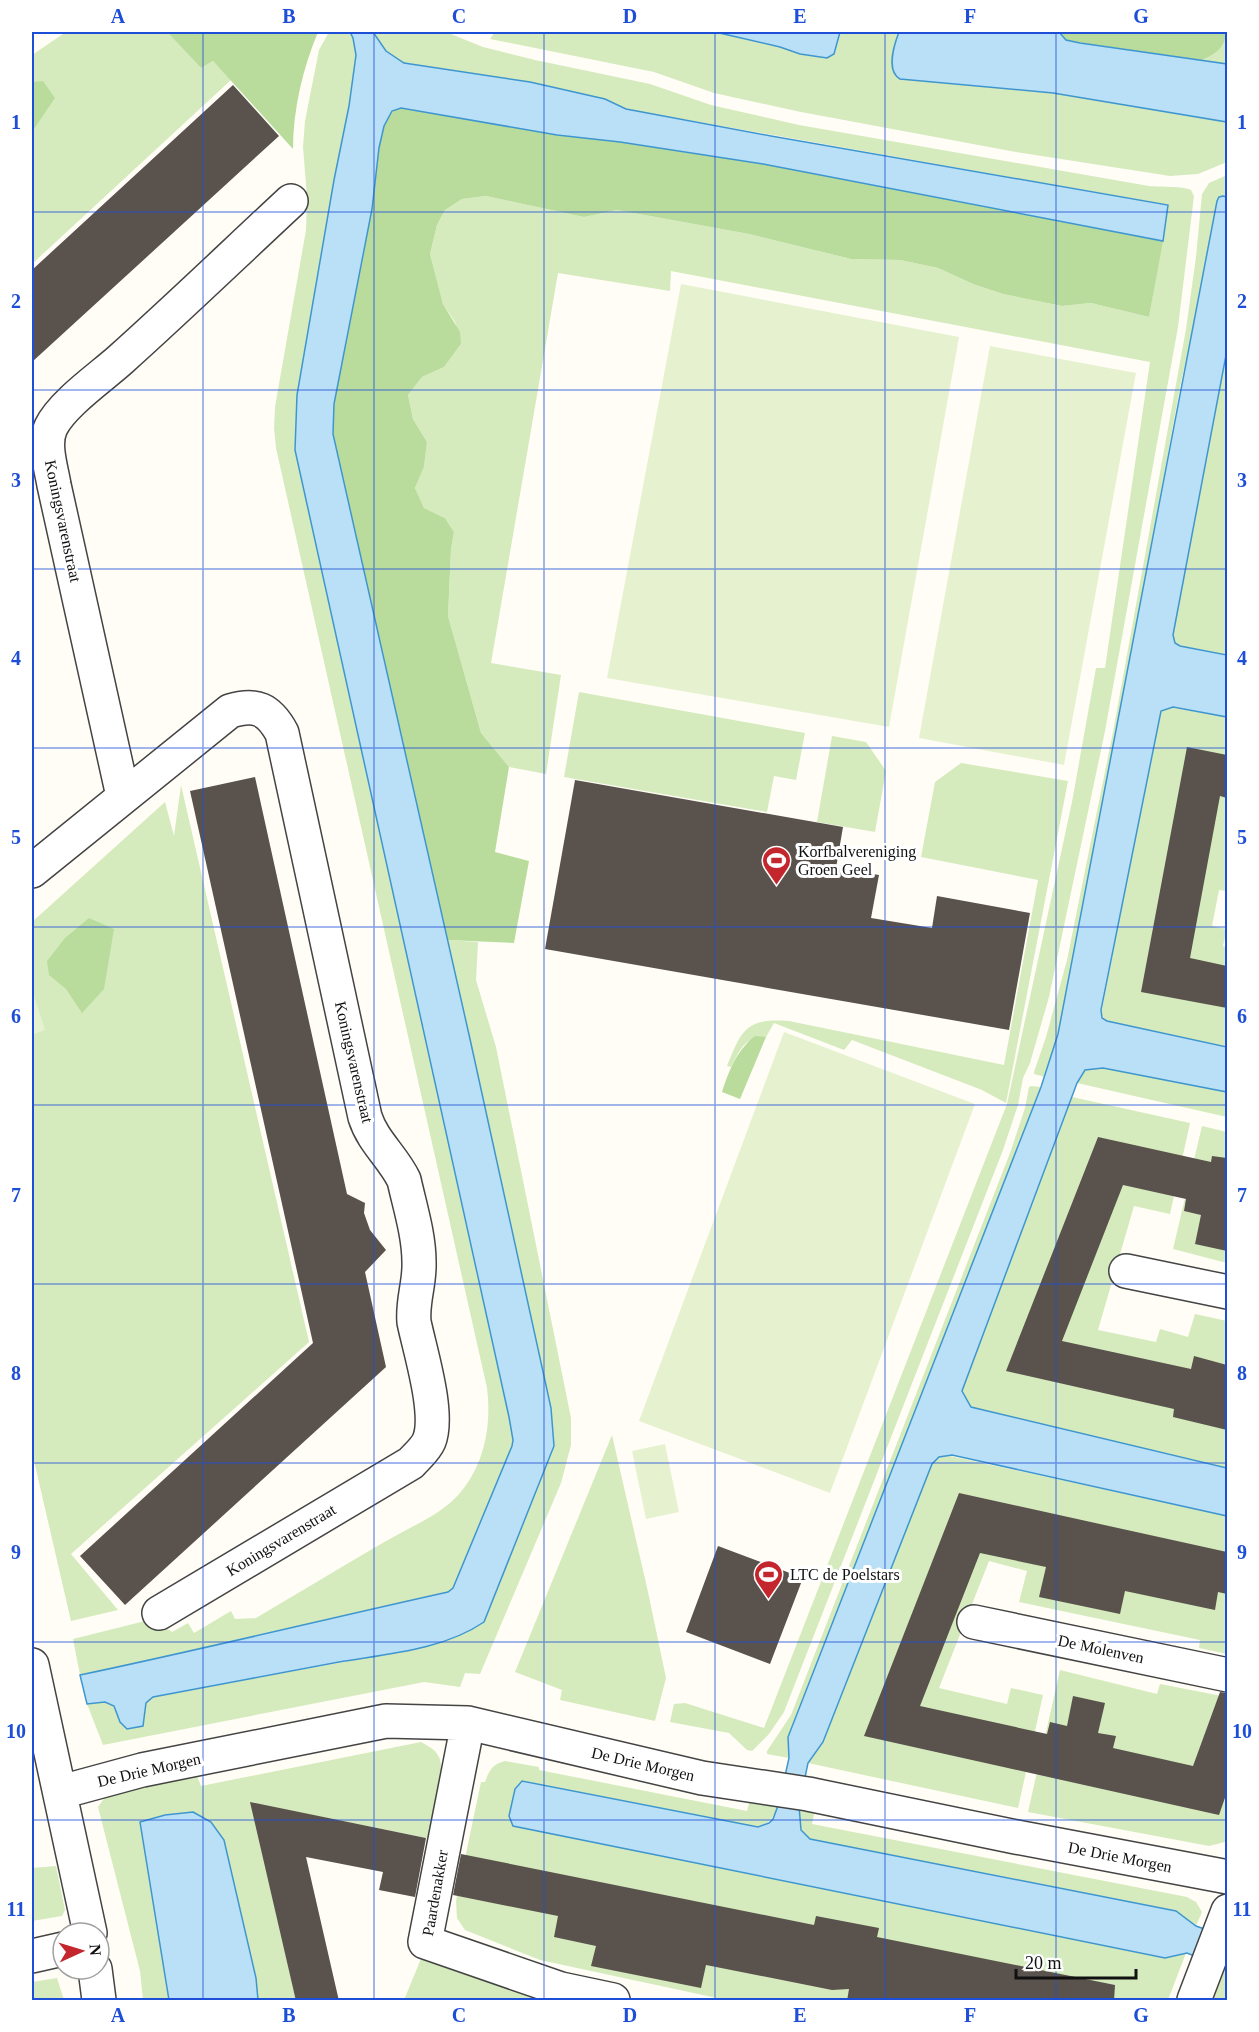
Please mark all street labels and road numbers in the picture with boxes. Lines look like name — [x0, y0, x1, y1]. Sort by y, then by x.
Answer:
street label: Koningsvarenstraat — [41, 458, 84, 584]
street label: Koningsvarenstraat — [331, 999, 376, 1125]
street label: Koningsvarenstraat — [223, 1500, 340, 1580]
street label: De Molenven — [1056, 1632, 1146, 1666]
street label: De Drie Morgen — [589, 1744, 696, 1785]
street label: De Drie Morgen — [96, 1750, 203, 1791]
street label: De Drie Morgen — [1066, 1839, 1173, 1876]
street label: Paardenakker — [419, 1848, 451, 1937]

